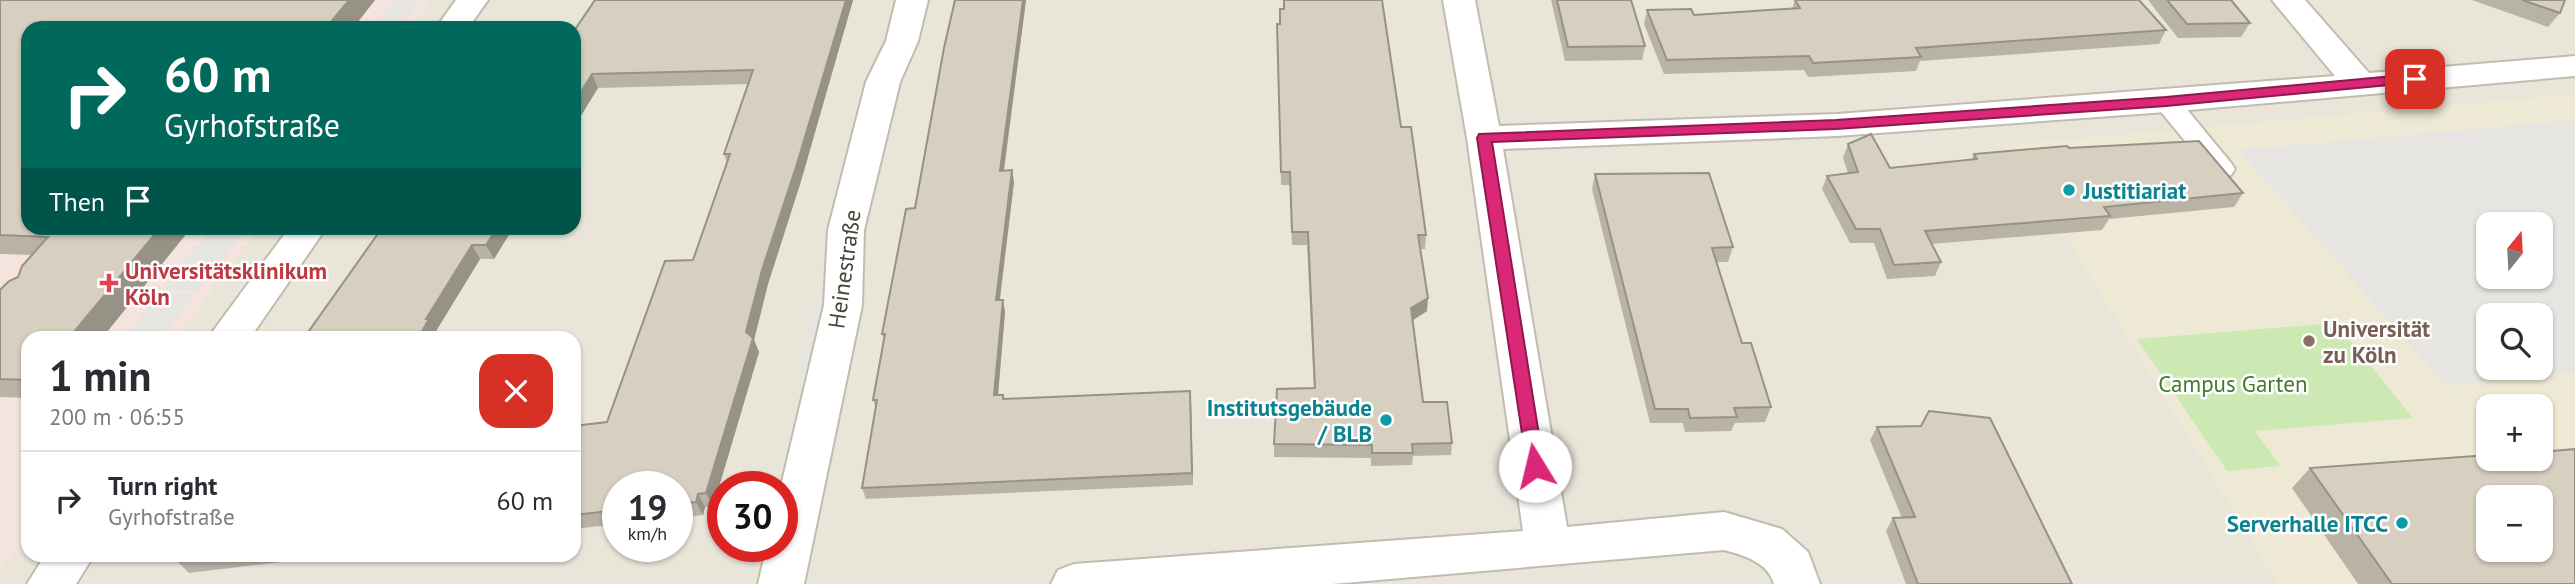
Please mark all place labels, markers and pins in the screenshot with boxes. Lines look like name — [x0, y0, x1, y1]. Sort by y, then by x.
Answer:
pin — [2385, 49, 2445, 109]
place label: Justitiariat — [2082, 176, 2186, 205]
marker: Justitiariat — [2061, 182, 2077, 198]
place label: Universitätsklinikum Köln — [125, 256, 327, 311]
marker: Universitätsklinikum Köln — [99, 273, 119, 293]
place label: Universität zu Köln — [2323, 314, 2430, 369]
marker: Universität zu Köln — [2301, 333, 2317, 349]
place label: Institutsgebäude / BLB — [1207, 393, 1372, 448]
marker: Institutsgebäude / BLB — [1378, 412, 1394, 428]
place label: Serverhalle ITCC — [2227, 509, 2388, 538]
marker: Serverhalle ITCC — [2394, 515, 2410, 531]

